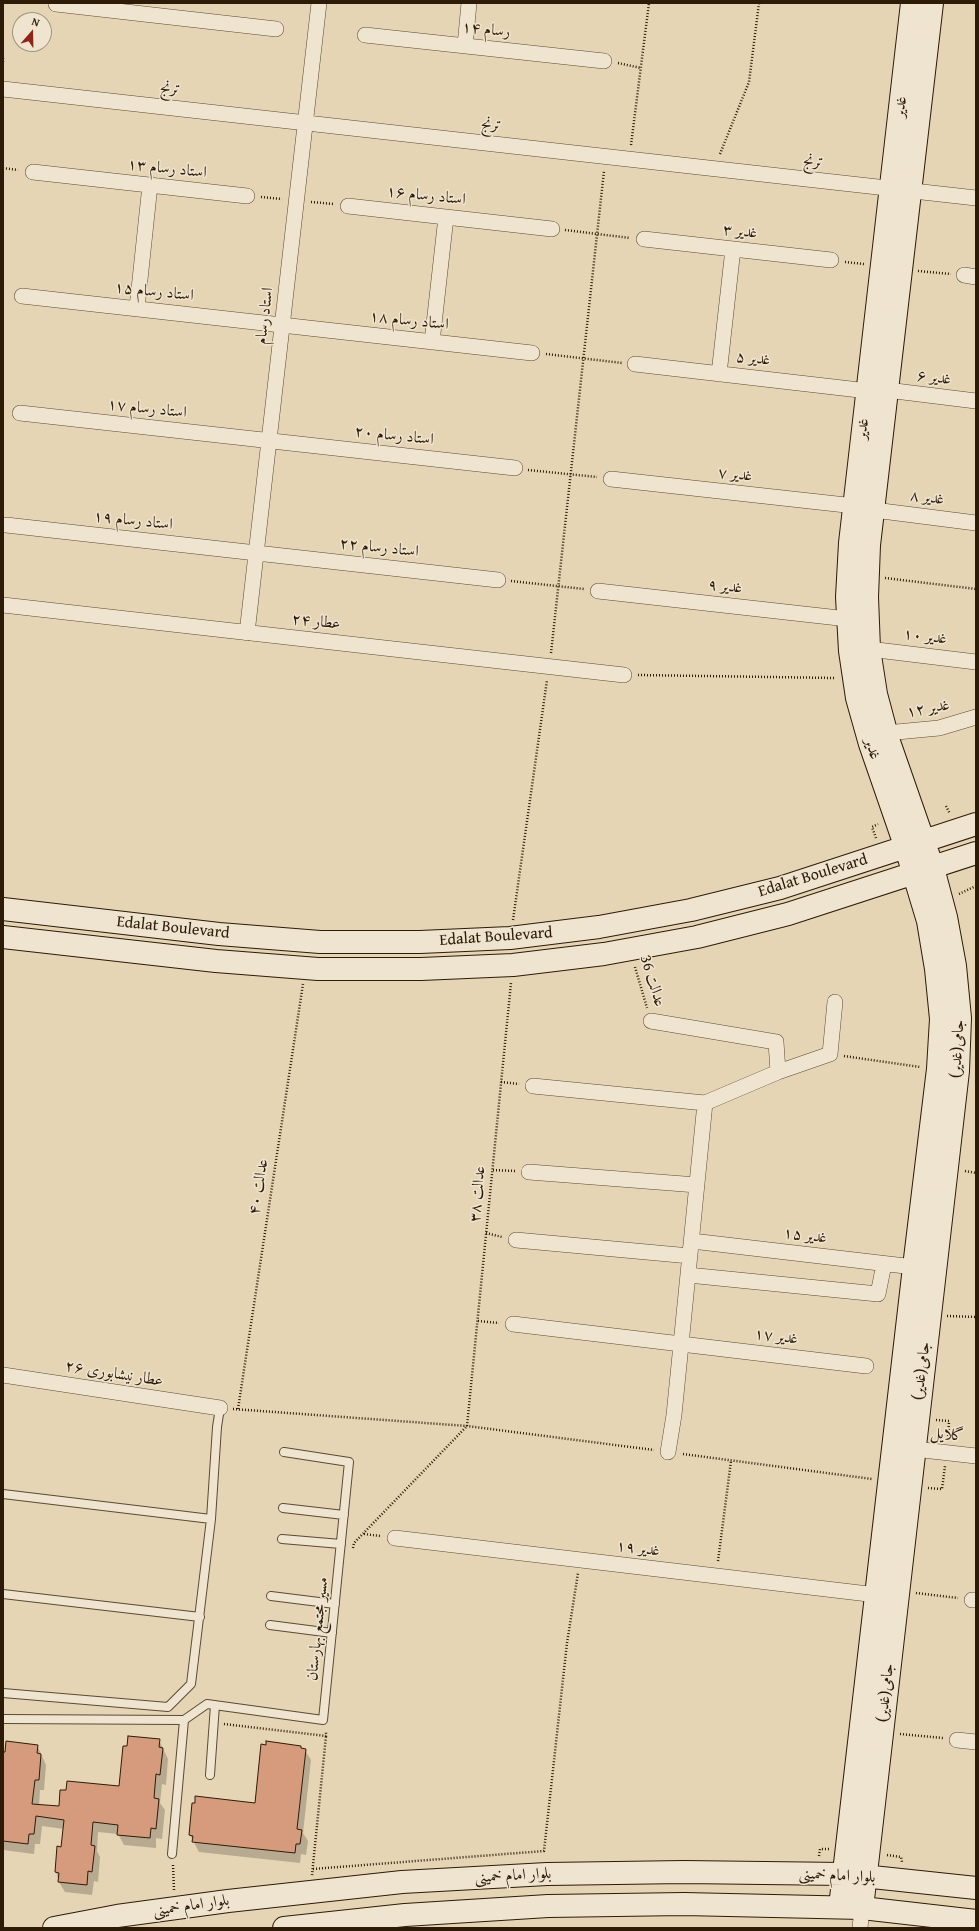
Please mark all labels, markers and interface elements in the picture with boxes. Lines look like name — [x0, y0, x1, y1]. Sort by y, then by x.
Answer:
north arrow — [12, 12, 52, 52]
text: N — [30, 13, 42, 30]
street label: رسام ۱۴ — [461, 18, 511, 42]
street label: ترنج — [159, 78, 181, 100]
street label: غدیر — [890, 95, 912, 119]
street label: ترنج — [480, 114, 502, 136]
street label: ترنج — [802, 151, 824, 173]
street label: استاد رسام ۱۳ — [126, 155, 208, 183]
street label: استاد رسام ۱۶ — [385, 182, 467, 210]
street label: غدیر ۳ — [722, 221, 758, 243]
street label: استاد رسام ۱۵ — [113, 278, 195, 306]
street label: استاد رسام — [252, 286, 278, 346]
street label: استاد رسام ۱۸ — [368, 307, 450, 335]
street label: غدیر ۵ — [735, 348, 771, 370]
street label: غدیر ۶ — [916, 366, 952, 390]
street label: استاد رسام ۱۷ — [106, 395, 188, 423]
street label: غدیر — [852, 417, 874, 441]
street label: استاد رسام ۲۰ — [353, 422, 435, 450]
street label: غدیر ۷ — [717, 464, 753, 486]
street label: غدیر ۸ — [909, 486, 945, 510]
street label: استاد رسام ۱۹ — [92, 507, 174, 535]
street label: استاد رسام ۲۲ — [338, 534, 420, 562]
street label: غدیر ۹ — [707, 576, 743, 598]
street label: عطار ۲۴ — [291, 610, 341, 634]
street label: غدیر ۱۰ — [902, 625, 948, 649]
street label: غدیر ۱۲ — [905, 696, 951, 722]
street label: غدیر — [860, 736, 884, 762]
street label: Edalat Boulevard — [756, 850, 870, 902]
street label: Edalat Boulevard — [116, 913, 230, 943]
street label: Edalat Boulevard — [439, 923, 553, 951]
street label: عدالت 36 — [635, 953, 669, 1009]
street label: جامی(غدیر) — [947, 1019, 969, 1079]
street label: عدالت ۴۰ — [245, 1158, 273, 1216]
street label: عدالت ۳۸ — [466, 1165, 490, 1223]
street label: غدیر ۱۵ — [782, 1224, 828, 1248]
street label: غدیر ۱۷ — [753, 1325, 799, 1349]
street label: جامی(غدیر) — [909, 1341, 935, 1401]
street label: عطار نیشابوری ۲۶ — [64, 1357, 164, 1391]
street label: گلایل — [929, 1423, 965, 1447]
street label: غدیر ۱۹ — [615, 1537, 661, 1561]
street label: مسیر مجتمع بهارستان — [303, 1576, 333, 1682]
street label: جامی(غدیر) — [873, 1663, 899, 1723]
street label: بلوار امام خمینی — [474, 1864, 552, 1888]
street label: بلوار امام خمینی — [798, 1864, 876, 1888]
street label: بلوار امام خمینی — [152, 1891, 230, 1921]

